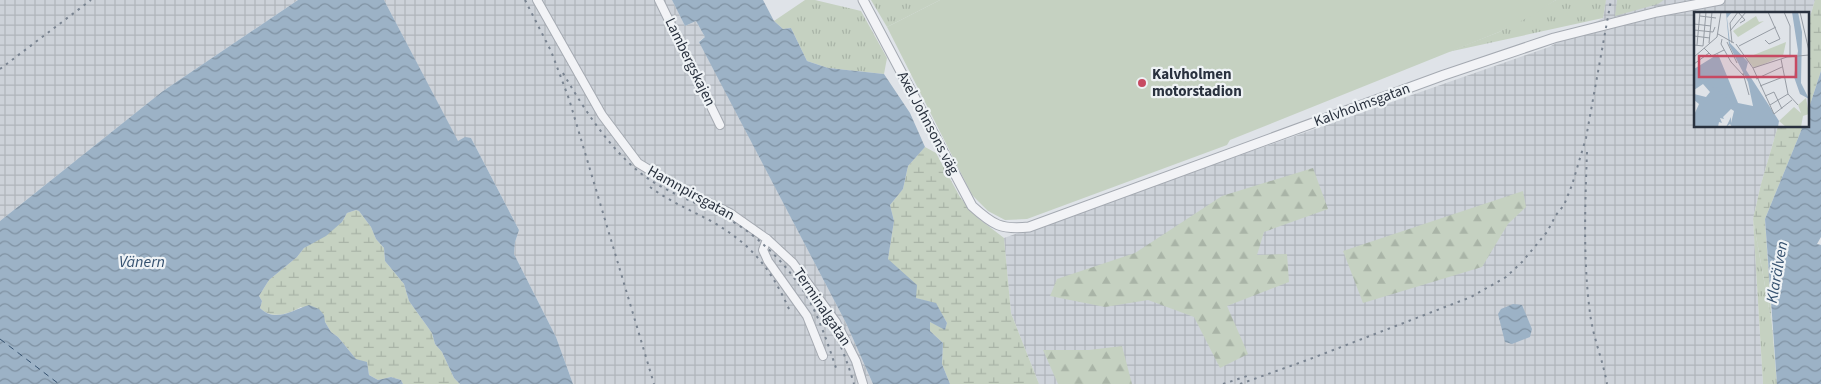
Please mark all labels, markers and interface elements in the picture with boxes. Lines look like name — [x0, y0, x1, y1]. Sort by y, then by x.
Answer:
inset map — [1694, 12, 1808, 128]
street label: Lambergskajen — [659, 14, 721, 110]
place label: Kalvholmen motorstadion — [1152, 64, 1242, 102]
street label: Axel Johnsons väg — [892, 68, 964, 179]
marker: Kalvholmen motorstadion — [1136, 77, 1148, 89]
street label: Kalvholmsgatan — [1311, 78, 1413, 132]
street label: Hamnpirsgatan — [644, 160, 738, 226]
water label: Klarälven — [1761, 239, 1793, 305]
water label: Vänern — [119, 251, 165, 273]
street label: Terminalgatan — [788, 264, 856, 350]

